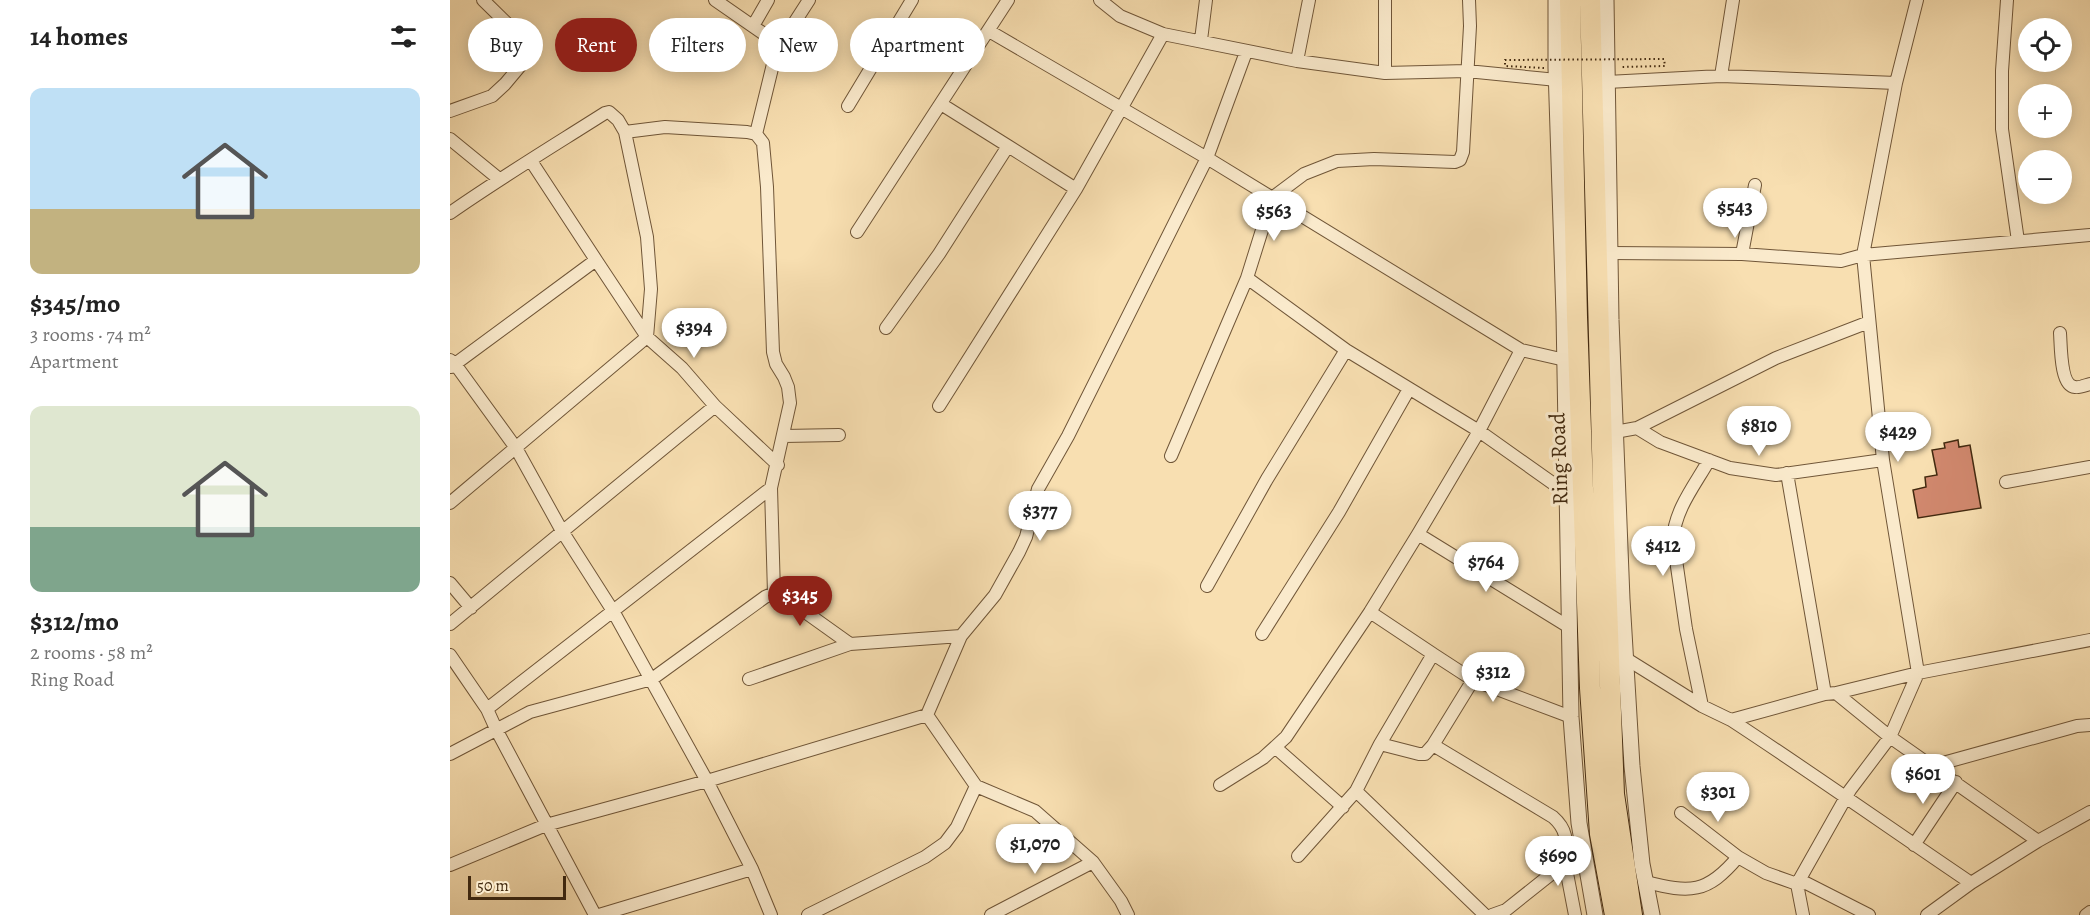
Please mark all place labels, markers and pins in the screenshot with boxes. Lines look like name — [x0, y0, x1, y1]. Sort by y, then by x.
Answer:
pin: $543 — [1699, 188, 1771, 239]
pin: $563 — [1238, 191, 1310, 242]
pin: $394 — [658, 308, 730, 359]
pin: $810 — [1723, 406, 1795, 457]
pin: $429 — [1862, 412, 1934, 463]
pin: $377 — [1004, 491, 1076, 542]
pin: $412 — [1627, 526, 1699, 577]
pin: $764 — [1450, 542, 1522, 593]
pin: $345 — [764, 576, 836, 627]
pin: $312 — [1457, 652, 1529, 703]
pin: $601 — [1887, 754, 1959, 805]
pin: $301 — [1682, 772, 1754, 823]
pin: $1,070 — [986, 824, 1084, 875]
pin: $690 — [1522, 836, 1594, 887]

